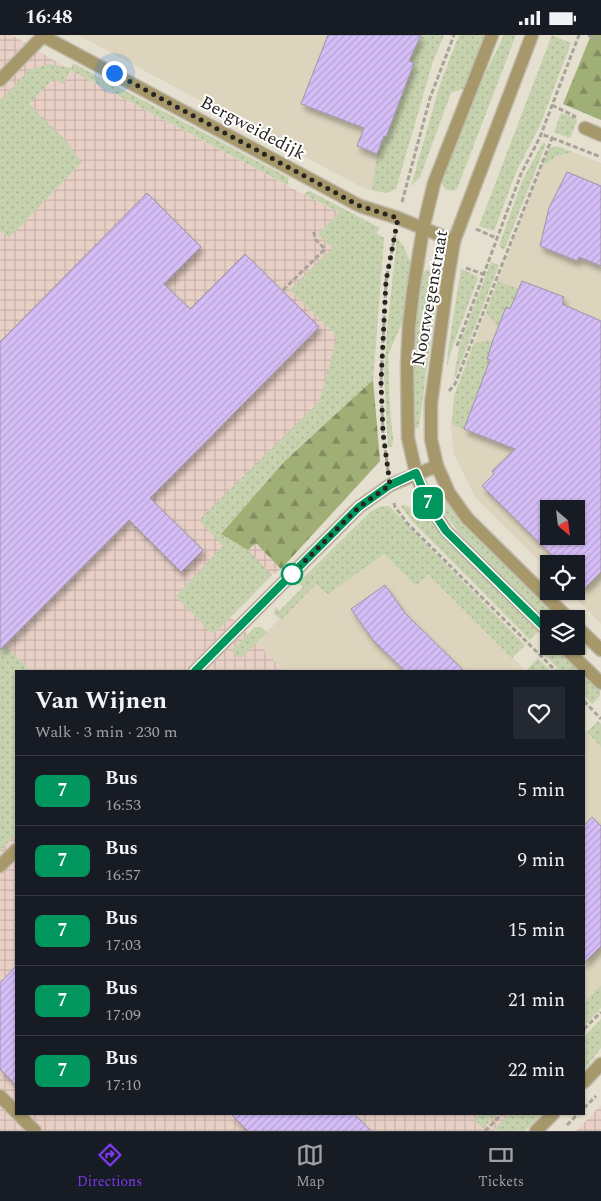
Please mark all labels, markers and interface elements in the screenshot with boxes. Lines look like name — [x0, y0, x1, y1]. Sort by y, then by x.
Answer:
text: 16:48 — [25, 3, 73, 32]
your location — [102, 61, 127, 86]
street label: Bergweidedijk — [196, 89, 310, 167]
street label: Noorwegenstraat — [405, 228, 455, 368]
line badge: 7 — [412, 487, 444, 519]
text: 7 — [423, 489, 433, 516]
north arrow — [540, 500, 585, 545]
map controls — [540, 500, 585, 655]
button: locate — [540, 555, 585, 600]
unlabelled marker — [281, 563, 303, 585]
button: layers — [540, 610, 585, 655]
text: Van Wijnen — [35, 683, 167, 719]
button: heart — [513, 687, 565, 739]
text: Walk · 3 min · 230 m — [35, 720, 178, 744]
text: Bus — [105, 764, 138, 793]
text: 5 min — [517, 776, 565, 805]
text: 7 — [57, 777, 68, 804]
text: 16:53 — [105, 793, 141, 817]
text: Bus — [105, 834, 138, 863]
text: 9 min — [517, 846, 565, 875]
text: 7 — [57, 847, 68, 874]
text: 16:57 — [105, 863, 141, 887]
text: Bus — [105, 904, 138, 933]
text: 15 min — [508, 916, 565, 945]
text: 7 — [57, 917, 68, 944]
text: 17:03 — [105, 933, 141, 957]
text: Bus — [105, 974, 138, 1003]
text: 21 min — [508, 986, 565, 1015]
text: 7 — [57, 987, 68, 1014]
text: 17:09 — [105, 1003, 141, 1027]
text: Bus — [105, 1044, 138, 1073]
text: 22 min — [508, 1056, 565, 1085]
text: 7 — [57, 1057, 68, 1084]
text: 17:10 — [105, 1073, 141, 1097]
tab: Directions — [77, 1141, 142, 1192]
tab: Map — [296, 1141, 324, 1192]
tab: Tickets — [478, 1141, 524, 1192]

